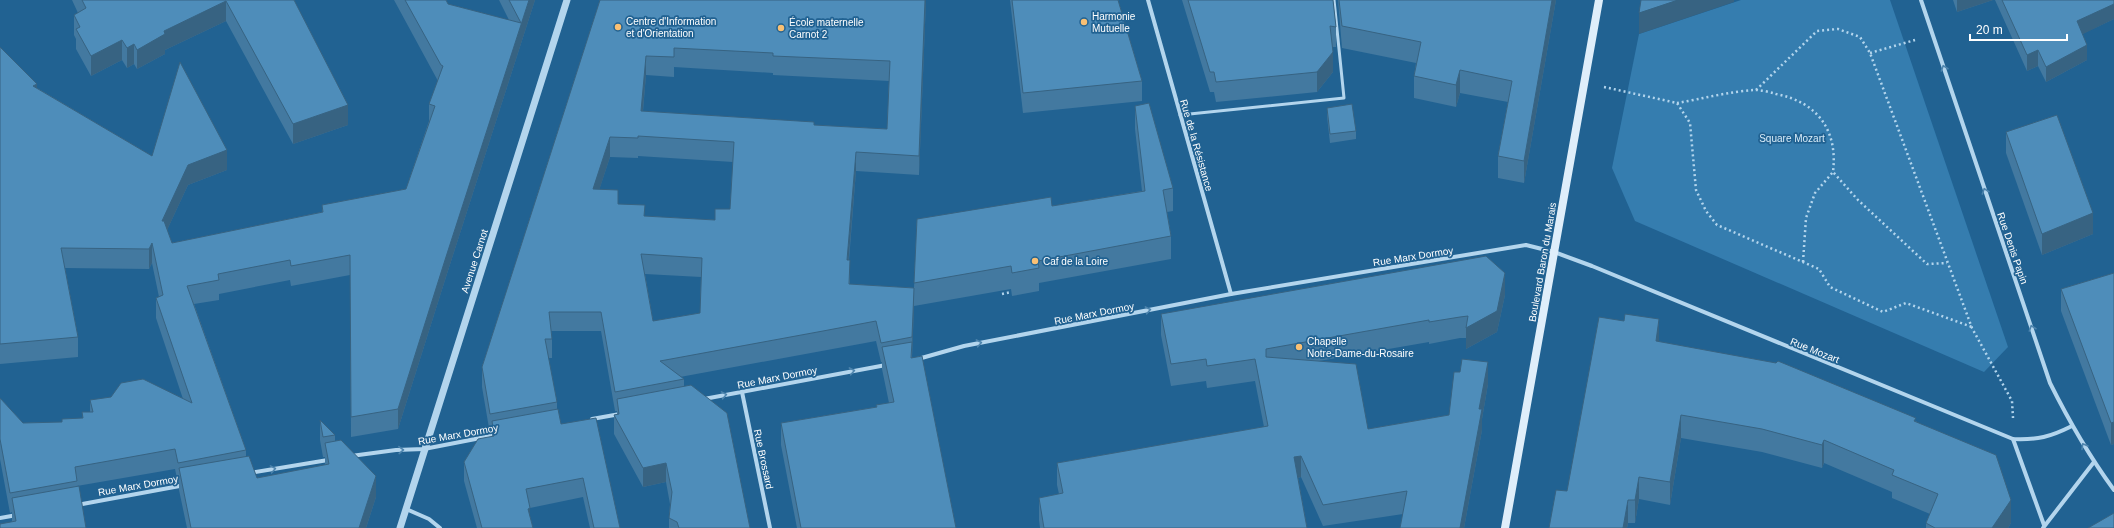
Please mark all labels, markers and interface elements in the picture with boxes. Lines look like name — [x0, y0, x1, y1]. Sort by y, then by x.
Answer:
place label: Harmonie Mutuelle — [1092, 11, 1136, 34]
place label: Centre d'Information et d'Orientation — [626, 16, 716, 39]
place label: École maternelle Carnot 2 — [789, 16, 864, 40]
scale bar — [1970, 16, 2067, 42]
marker: Harmonie Mutuelle — [1079, 17, 1089, 27]
marker: Centre d'Information et d'Orientation — [613, 22, 623, 32]
marker: École maternelle Carnot 2 — [776, 23, 786, 33]
text: 20 m — [1976, 23, 2003, 37]
one-way arrow — [1940, 65, 1949, 72]
street label: Rue de la Résistance — [1178, 98, 1215, 193]
park label: Square Mozart — [1759, 133, 1825, 144]
one-way arrow — [1982, 188, 1990, 195]
street label: Boulevard Baron du Marais — [1527, 201, 1558, 323]
street label: Rue Denis Papin — [1995, 211, 2030, 285]
street label: Avenue Carnot — [459, 228, 490, 294]
street label: Rue Marx Dormoy — [1372, 245, 1454, 268]
marker: Caf de la Loire — [1030, 256, 1040, 266]
place label: Caf de la Loire — [1043, 256, 1108, 267]
street label: Rue Marx Dormoy — [1053, 300, 1135, 327]
one-way arrow — [1145, 307, 1151, 315]
one-way arrow — [2028, 324, 2036, 331]
place label: Chapelle Notre-Dame-du-Rosaire — [1307, 336, 1414, 359]
street label: Rue Mozart — [1789, 336, 1841, 365]
one-way arrow — [976, 340, 982, 348]
marker: Chapelle Notre-Dame-du-Rosaire — [1294, 342, 1304, 352]
street label: Rue Marx Dormoy — [736, 364, 818, 391]
one-way arrow — [849, 368, 855, 376]
one-way arrow — [721, 392, 727, 400]
street label: Rue Marx Dormoy — [417, 422, 499, 447]
street label: Rue Brossard — [752, 428, 775, 490]
one-way arrow — [2081, 443, 2089, 450]
one-way arrow — [398, 446, 404, 454]
one-way arrow — [269, 466, 276, 474]
street label: Rue Marx Dormoy — [97, 473, 179, 498]

